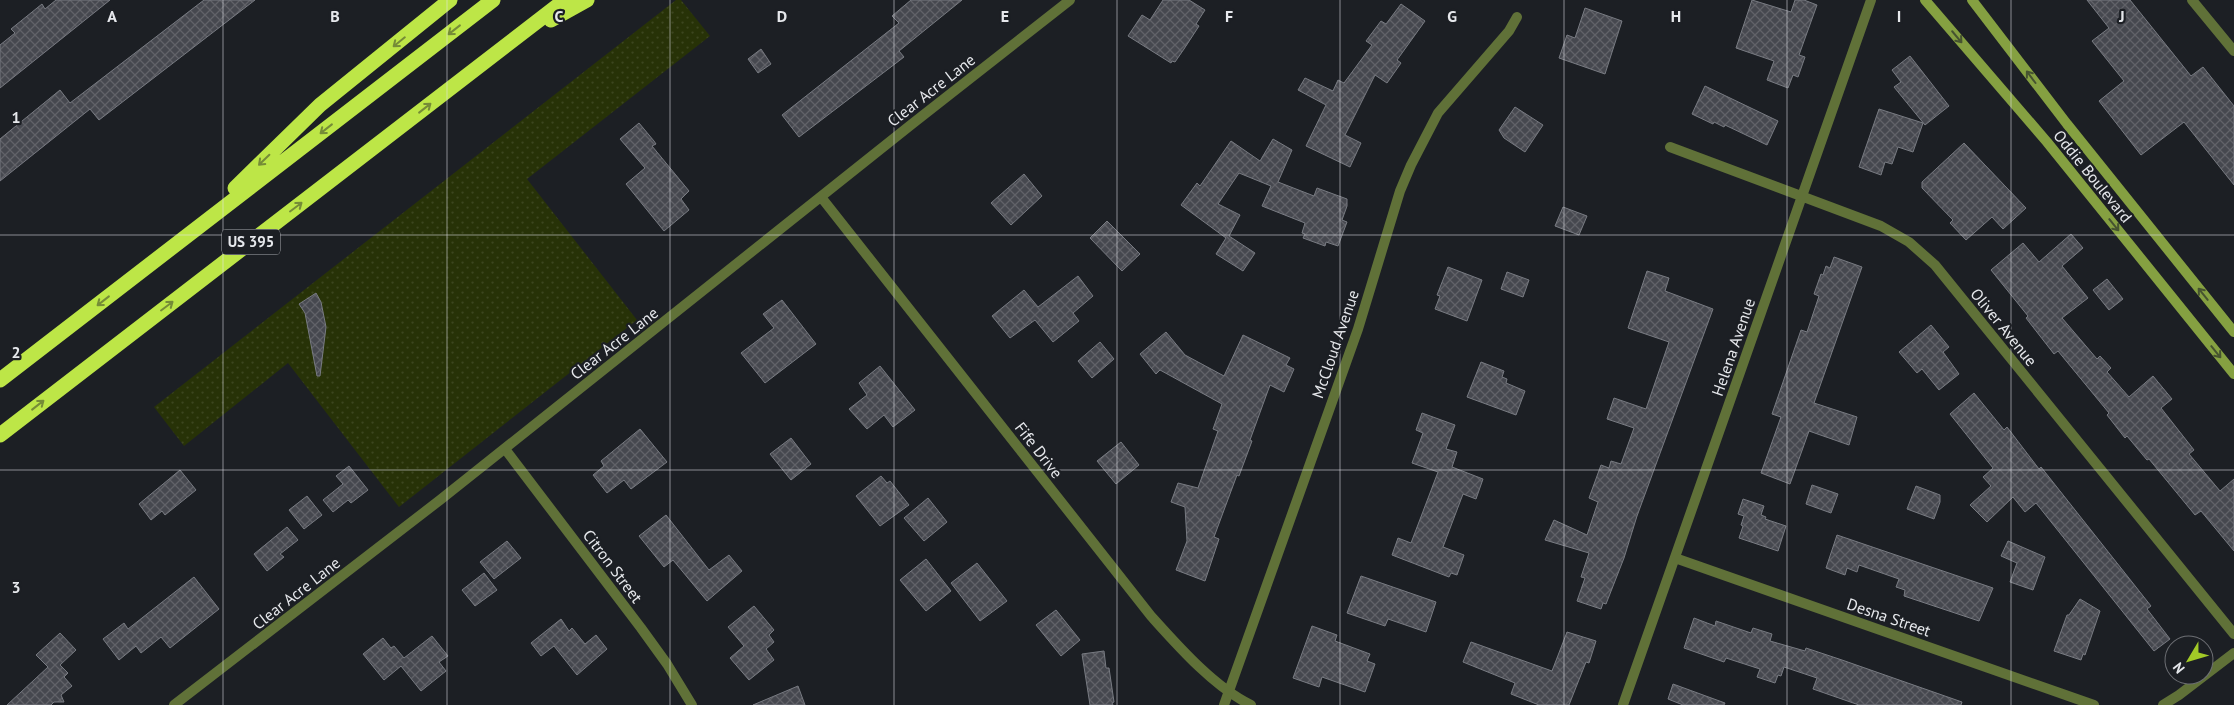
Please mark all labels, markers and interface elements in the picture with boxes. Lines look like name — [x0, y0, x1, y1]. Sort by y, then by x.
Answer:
text: A — [107, 6, 117, 26]
text: B — [330, 6, 340, 26]
text: C — [555, 6, 564, 26]
text: D — [777, 6, 787, 26]
text: E — [1001, 6, 1009, 26]
text: F — [1225, 6, 1233, 26]
text: G — [1447, 6, 1457, 26]
text: H — [1671, 6, 1681, 26]
text: I — [1897, 6, 1901, 26]
text: J — [2118, 6, 2125, 26]
one-way arrow — [448, 24, 461, 35]
one-way arrow — [1951, 30, 1962, 43]
one-way arrow — [393, 36, 406, 47]
street label: Clear Acre Lane — [883, 49, 979, 131]
one-way arrow — [2026, 70, 2036, 84]
one-way arrow — [418, 103, 431, 114]
text: 1 — [11, 107, 21, 127]
one-way arrow — [320, 123, 333, 134]
street label: Oddie Boulevard — [2049, 126, 2137, 226]
one-way arrow — [257, 154, 270, 166]
one-way arrow — [289, 202, 302, 213]
one-way arrow — [2109, 218, 2120, 231]
road number: US 395 — [222, 230, 280, 254]
street label: Oliver Avenue — [1966, 284, 2042, 370]
street label: McCloud Avenue — [1307, 287, 1363, 401]
one-way arrow — [2198, 288, 2209, 301]
one-way arrow — [97, 295, 110, 306]
street label: Helena Avenue — [1707, 295, 1759, 399]
one-way arrow — [160, 301, 174, 311]
street label: Clear Acre Lane — [566, 302, 662, 384]
text: 2 — [11, 342, 21, 362]
one-way arrow — [2211, 345, 2222, 358]
one-way arrow — [32, 400, 45, 411]
street label: Fife Drive — [1011, 418, 1067, 482]
street label: Citron Street — [579, 525, 647, 607]
street label: Clear Acre Lane — [248, 552, 344, 634]
text: 3 — [11, 577, 21, 597]
street label: Desna Street — [1845, 593, 1934, 641]
north arrow — [2164, 635, 2214, 685]
text: N — [2169, 659, 2189, 677]

